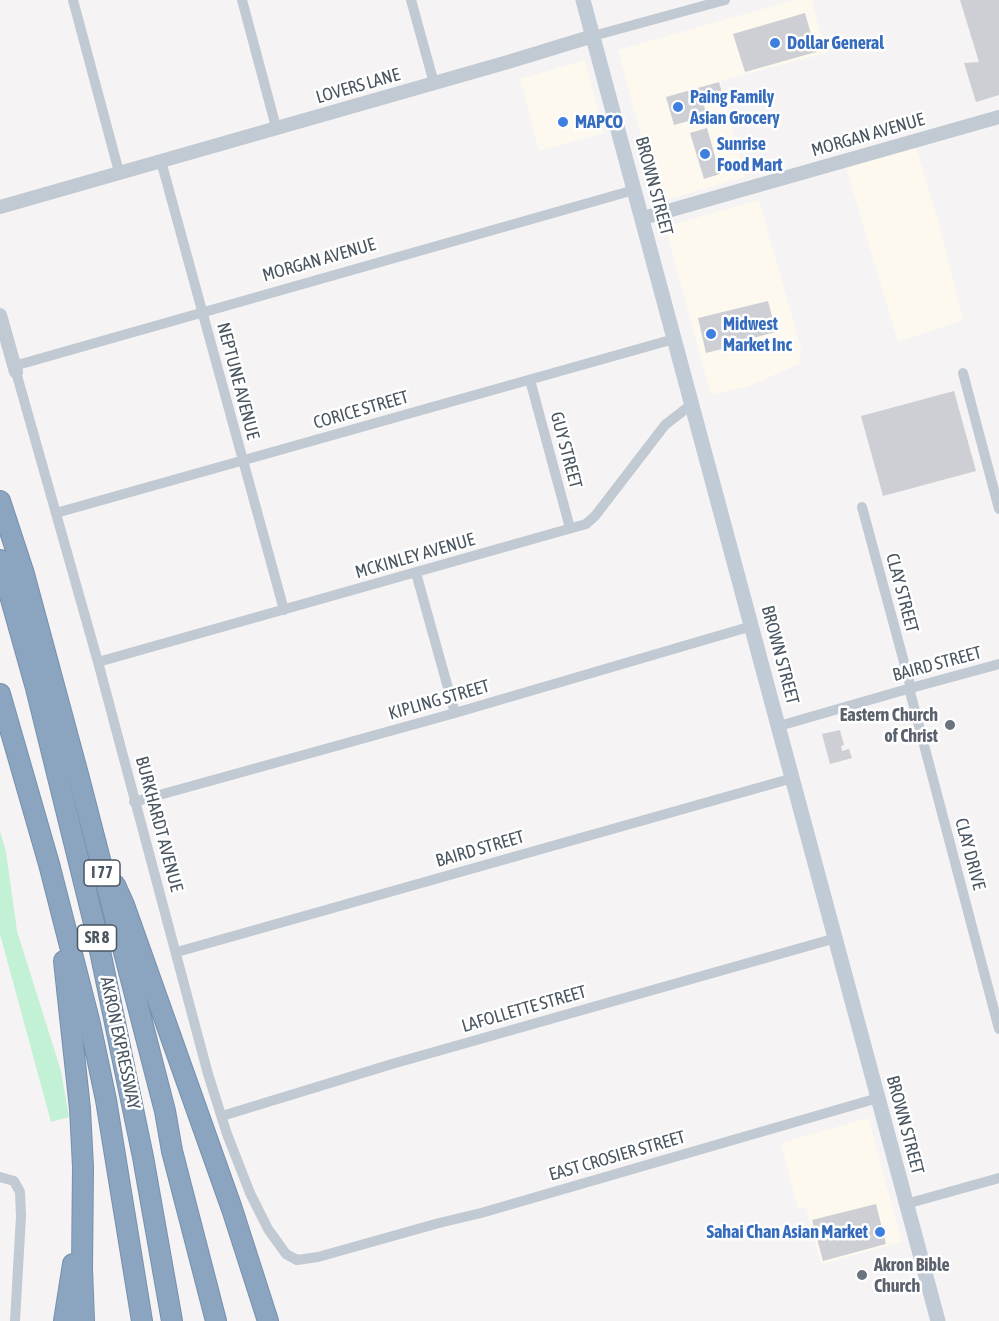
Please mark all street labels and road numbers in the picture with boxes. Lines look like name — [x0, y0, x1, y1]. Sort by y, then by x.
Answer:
street label: LOVERS LANE — [313, 64, 403, 108]
street label: MORGAN AVENUE — [809, 109, 927, 161]
street label: BROWN STREET — [630, 134, 678, 238]
street label: MORGAN AVENUE — [260, 234, 378, 286]
street label: NEPTUNE AVENUE — [212, 320, 264, 442]
street label: CORICE STREET — [311, 386, 411, 434]
street label: GUY STREET — [545, 409, 587, 491]
street label: MCKINLEY AVENUE — [353, 529, 477, 583]
street label: CLAY STREET — [881, 551, 923, 635]
street label: BROWN STREET — [756, 603, 804, 707]
street label: BAIRD STREET — [890, 642, 984, 686]
street label: KIPLING STREET — [386, 675, 492, 725]
street label: BURKHARDT AVENUE — [131, 754, 187, 894]
street label: CLAY DRIVE — [950, 816, 990, 892]
street label: BAIRD STREET — [433, 826, 527, 872]
road number: I 77 — [84, 860, 120, 886]
road number: SR 8 — [78, 925, 116, 951]
street label: AKRON EXPRESSWAY — [95, 975, 145, 1111]
street label: LAFOLLETTE STREET — [459, 981, 589, 1037]
street label: BROWN STREET — [881, 1073, 929, 1177]
street label: EAST CROSIER STREET — [546, 1126, 688, 1186]

